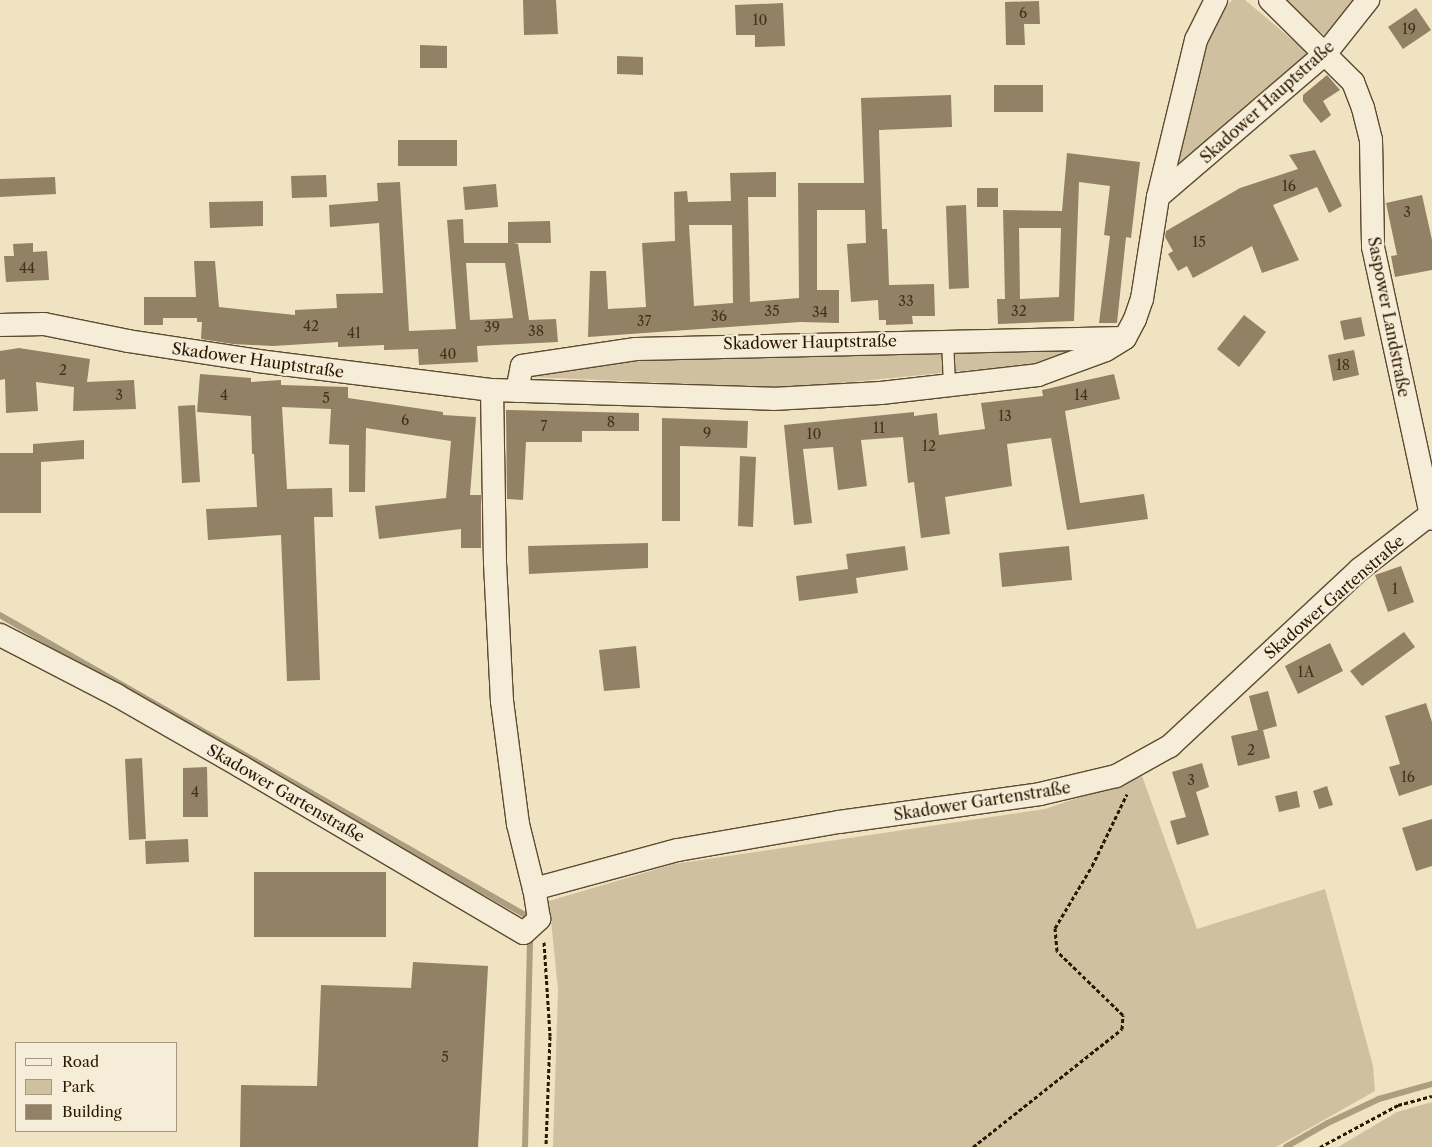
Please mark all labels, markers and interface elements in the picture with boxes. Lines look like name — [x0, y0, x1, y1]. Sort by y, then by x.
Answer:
house number: 6 — [1019, 5, 1027, 21]
house number: 10 — [753, 12, 767, 28]
house number: 19 — [1402, 21, 1416, 37]
street label: Skadower Hauptstraße — [1196, 37, 1338, 167]
house number: 16 — [1282, 178, 1296, 194]
house number: 3 — [1403, 204, 1411, 220]
house number: 15 — [1192, 234, 1206, 250]
street label: Saspower Landstraße — [1364, 235, 1414, 399]
house number: 44 — [19, 260, 35, 276]
house number: 33 — [898, 293, 914, 309]
house number: 35 — [764, 303, 780, 319]
house number: 32 — [1011, 303, 1027, 319]
house number: 34 — [812, 304, 828, 320]
house number: 36 — [711, 308, 727, 324]
house number: 37 — [637, 313, 651, 329]
house number: 42 — [303, 318, 319, 334]
house number: 39 — [484, 319, 500, 335]
house number: 38 — [528, 323, 544, 339]
house number: 41 — [347, 325, 361, 341]
street label: Skadower Hauptstraße — [723, 331, 897, 353]
street label: Skadower Hauptstraße — [171, 338, 345, 382]
house number: 40 — [440, 346, 456, 362]
house number: 18 — [1336, 357, 1350, 373]
house number: 2 — [59, 362, 67, 378]
house number: 3 — [115, 387, 123, 403]
house number: 4 — [220, 387, 228, 403]
house number: 14 — [1074, 387, 1088, 403]
house number: 5 — [322, 390, 330, 406]
house number: 13 — [998, 408, 1012, 424]
house number: 6 — [401, 412, 409, 428]
house number: 8 — [607, 414, 615, 430]
house number: 7 — [541, 418, 547, 434]
house number: 11 — [873, 420, 885, 436]
house number: 9 — [703, 425, 711, 441]
house number: 10 — [807, 426, 821, 442]
house number: 12 — [922, 438, 936, 454]
street label: Skadower Gartenstraße — [1260, 531, 1408, 663]
house number: 1 — [1392, 581, 1398, 597]
house number: 1A — [1298, 664, 1314, 680]
street label: Skadower Gartenstraße — [204, 740, 368, 846]
house number: 2 — [1247, 742, 1255, 758]
house number: 16 — [1401, 769, 1415, 785]
house number: 3 — [1187, 772, 1195, 788]
street label: Skadower Gartenstraße — [892, 777, 1072, 825]
house number: 4 — [191, 784, 199, 800]
legend — [15, 1042, 178, 1132]
house number: 5 — [441, 1049, 449, 1065]
text: Road — [62, 1052, 99, 1071]
text: Park — [62, 1077, 95, 1096]
text: Building — [62, 1102, 122, 1121]

